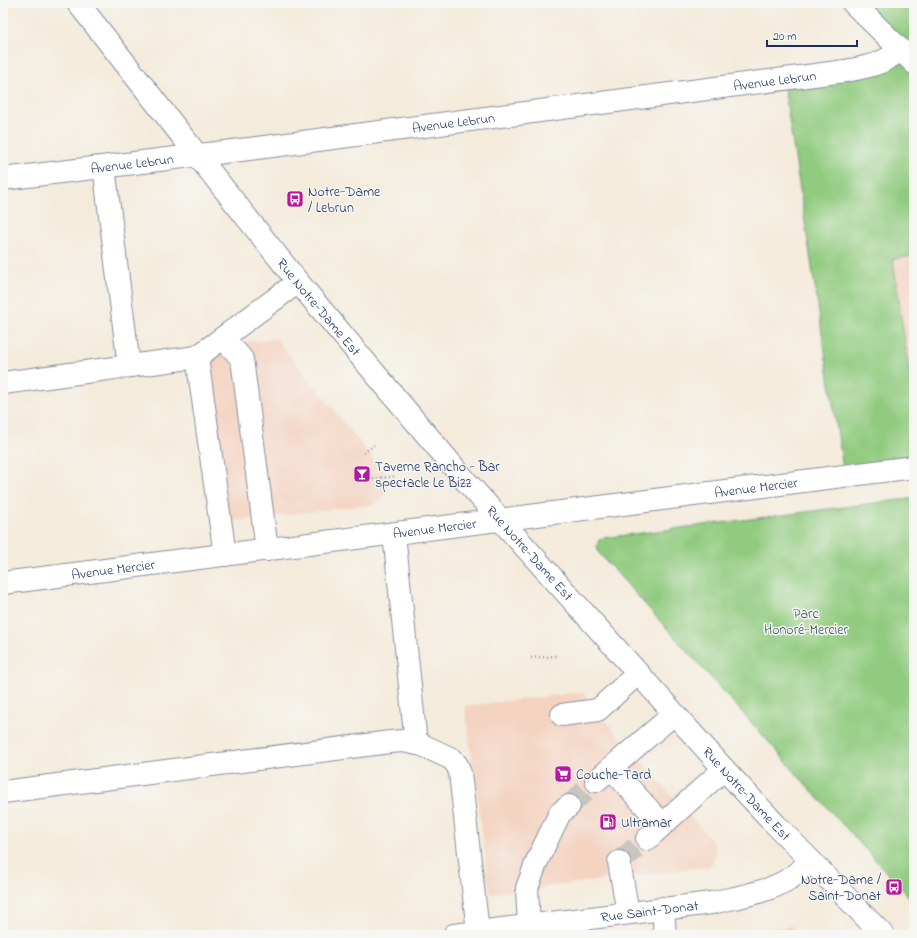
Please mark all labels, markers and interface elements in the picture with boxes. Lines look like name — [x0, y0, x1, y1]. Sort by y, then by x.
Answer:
scale bar — [767, 22, 857, 48]
text: 20 m — [773, 28, 796, 46]
street label: Avenue Lebrun — [732, 66, 818, 98]
street label: Avenue Lebrun — [411, 108, 496, 140]
street label: Avenue Lebrun — [90, 149, 175, 180]
place label: Notre-Dame / Lebrun — [308, 182, 381, 219]
bus stop icon: Notre-Dame / Lebrun — [285, 189, 305, 209]
street label: Rue Notre-Dame Est — [271, 254, 365, 361]
place label: Taverne Rancho - Bar spectacle Le Bizz — [375, 457, 500, 494]
bar icon: Taverne Rancho - Bar spectacle Le Bizz — [352, 464, 372, 484]
street label: Avenue Mercier — [713, 473, 800, 504]
street label: Rue Notre-Dame Est — [481, 501, 578, 606]
street label: Avenue Mercier — [392, 514, 478, 545]
street label: Avenue Mercier — [70, 555, 157, 586]
park label: Parc Honoré-Mercier — [764, 604, 849, 641]
street label: Rue Notre-Dame Est — [697, 743, 795, 846]
supermarket icon: Couche-Tard — [553, 764, 573, 784]
place label: Couche-Tard — [576, 765, 651, 786]
fuel station icon: Ultramar — [598, 812, 618, 832]
place label: Ultramar — [621, 813, 672, 834]
place label: Notre-Dame / Saint-Donat — [801, 870, 882, 907]
bus stop icon: Notre-Dame / Saint-Donat — [884, 877, 904, 897]
street label: Rue Saint-Donat — [600, 896, 700, 929]

